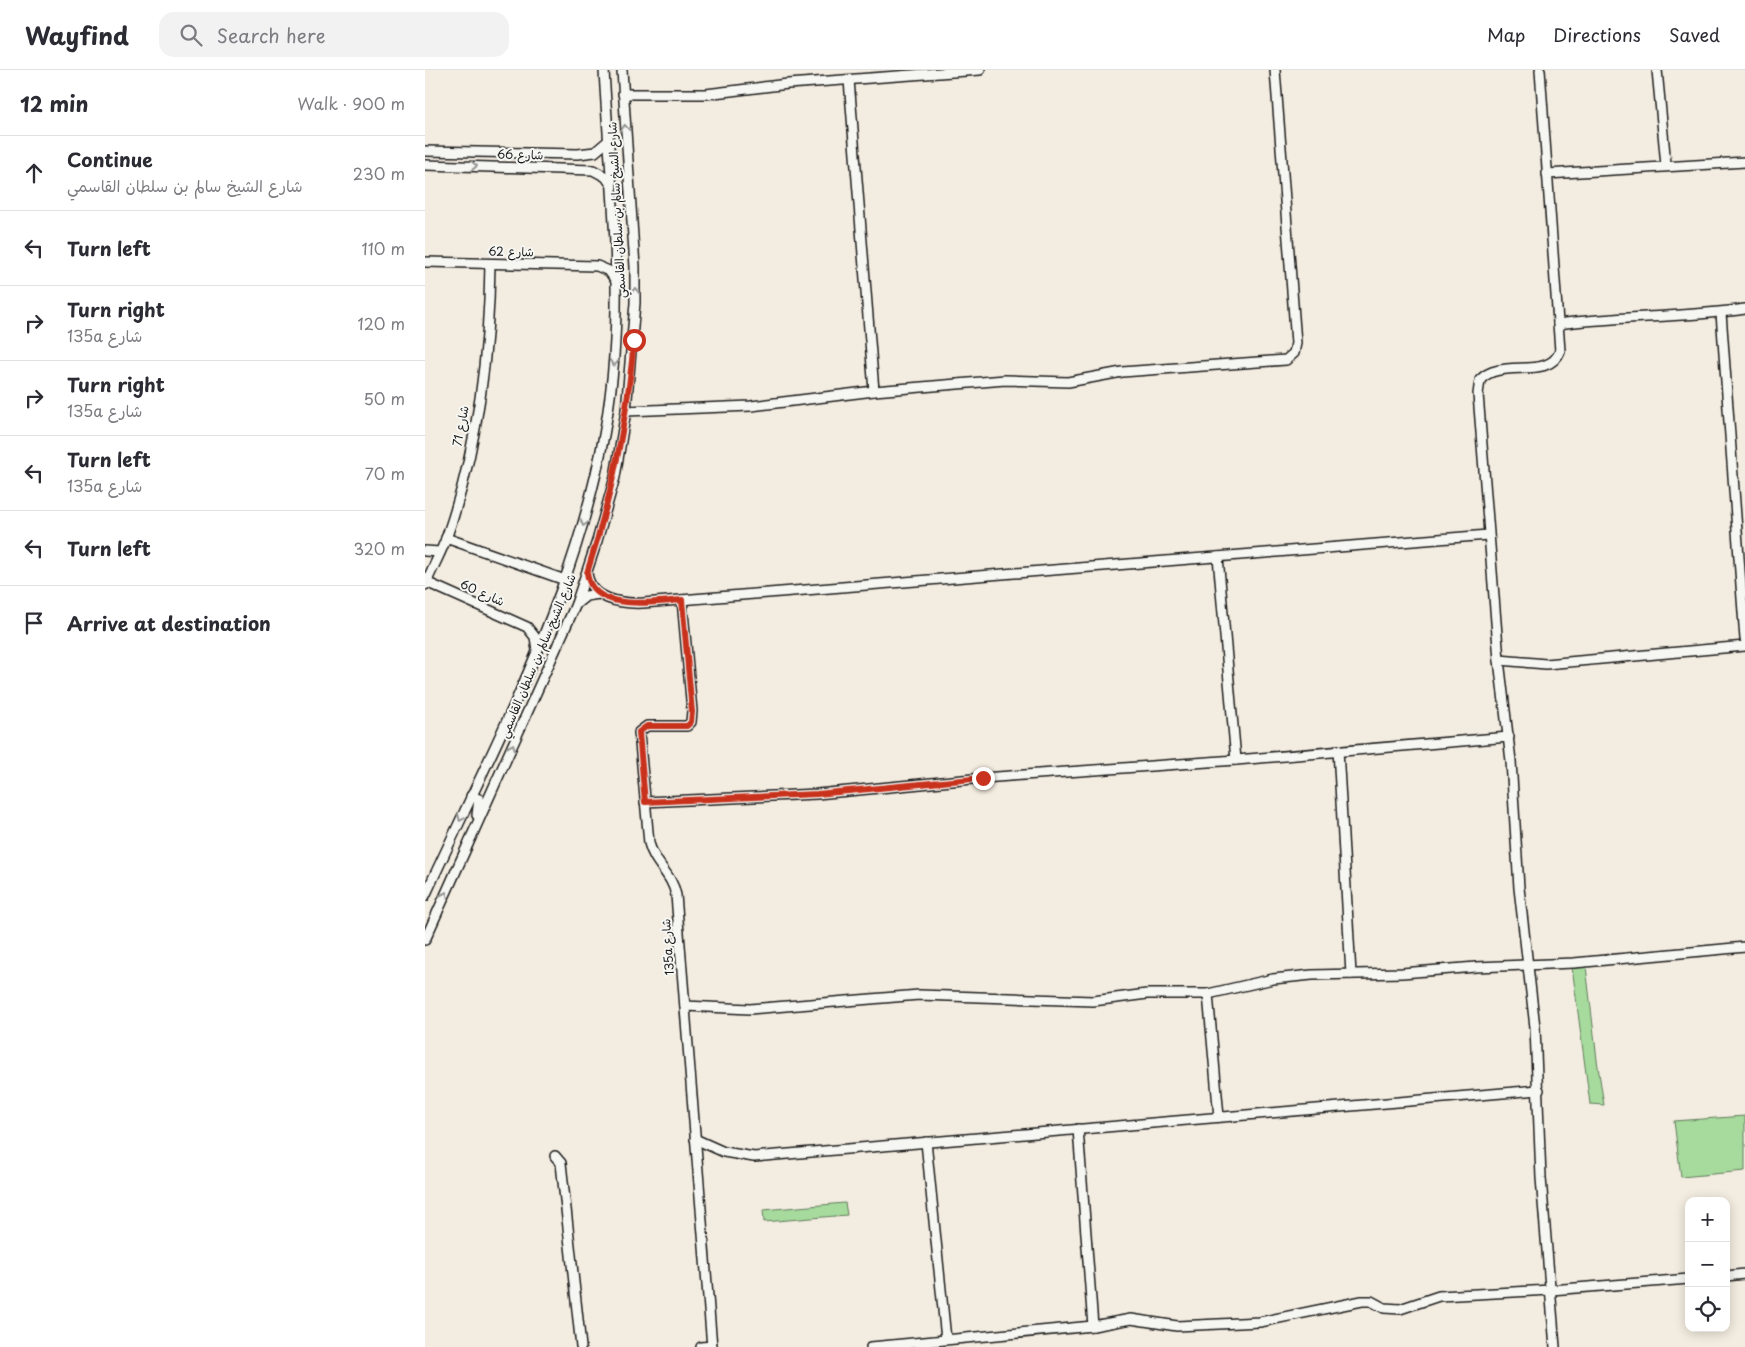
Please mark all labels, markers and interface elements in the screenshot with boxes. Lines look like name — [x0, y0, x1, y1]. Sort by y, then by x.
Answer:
search box — [159, 12, 509, 57]
text: Wayfind — [25, 17, 129, 53]
icon: search — [177, 21, 205, 49]
text: Search here — [217, 21, 325, 49]
text: Map — [1487, 21, 1525, 48]
text: Directions — [1553, 21, 1641, 48]
text: Saved — [1669, 21, 1720, 48]
text: 12 min — [20, 87, 89, 119]
text: Walk · 900 m — [298, 91, 405, 115]
street label: شارع الشيخ سالم بن سلطان القاسمي — [602, 121, 633, 299]
one-way arrow — [620, 124, 631, 132]
text: Continue — [67, 145, 153, 173]
street label: شارع 66 — [497, 145, 543, 164]
icon: ahead — [20, 159, 48, 187]
text: 230 m — [353, 161, 405, 185]
one-way arrow — [470, 161, 478, 171]
text: شارع الشيخ سالم بن سلطان القاسمي — [67, 173, 303, 197]
icon: left — [20, 234, 48, 262]
text: Turn left — [67, 234, 151, 262]
text: 110 m — [362, 236, 405, 260]
street label: شارع 62 — [488, 242, 534, 261]
one-way arrow — [630, 286, 640, 294]
text: Turn right — [67, 295, 165, 323]
icon: right — [20, 309, 48, 337]
text: 120 m — [358, 311, 405, 335]
text: 135a شارع — [67, 323, 142, 347]
route start — [623, 329, 646, 352]
one-way arrow — [608, 360, 619, 368]
text: Turn right — [67, 370, 165, 398]
icon: right — [20, 384, 48, 412]
text: 50 m — [364, 386, 405, 410]
text: 135a شارع — [67, 398, 142, 422]
street label: شارع 71 — [447, 404, 474, 448]
text: Turn left — [67, 445, 151, 473]
icon: left — [20, 459, 48, 487]
text: 70 m — [365, 461, 405, 485]
text: 135a شارع — [67, 473, 142, 497]
one-way arrow — [579, 518, 590, 527]
icon: left — [20, 534, 48, 562]
text: Turn left — [67, 534, 151, 562]
text: 320 m — [354, 536, 405, 560]
street label: شارع الشيخ سالم بن سلطان القاسمي — [494, 571, 583, 742]
street label: شارع 60 — [457, 574, 508, 611]
icon: arrive — [20, 609, 48, 637]
text: Arrive at destination — [67, 609, 271, 637]
one-way arrow — [506, 743, 517, 752]
route end — [972, 767, 995, 790]
one-way arrow — [456, 813, 467, 822]
one-way arrow — [439, 891, 450, 900]
street label: 135a شارع — [656, 918, 679, 976]
map controls — [1685, 1197, 1730, 1332]
button: + — [1685, 1197, 1730, 1242]
button: − — [1685, 1242, 1730, 1287]
button: locate — [1685, 1287, 1730, 1332]

